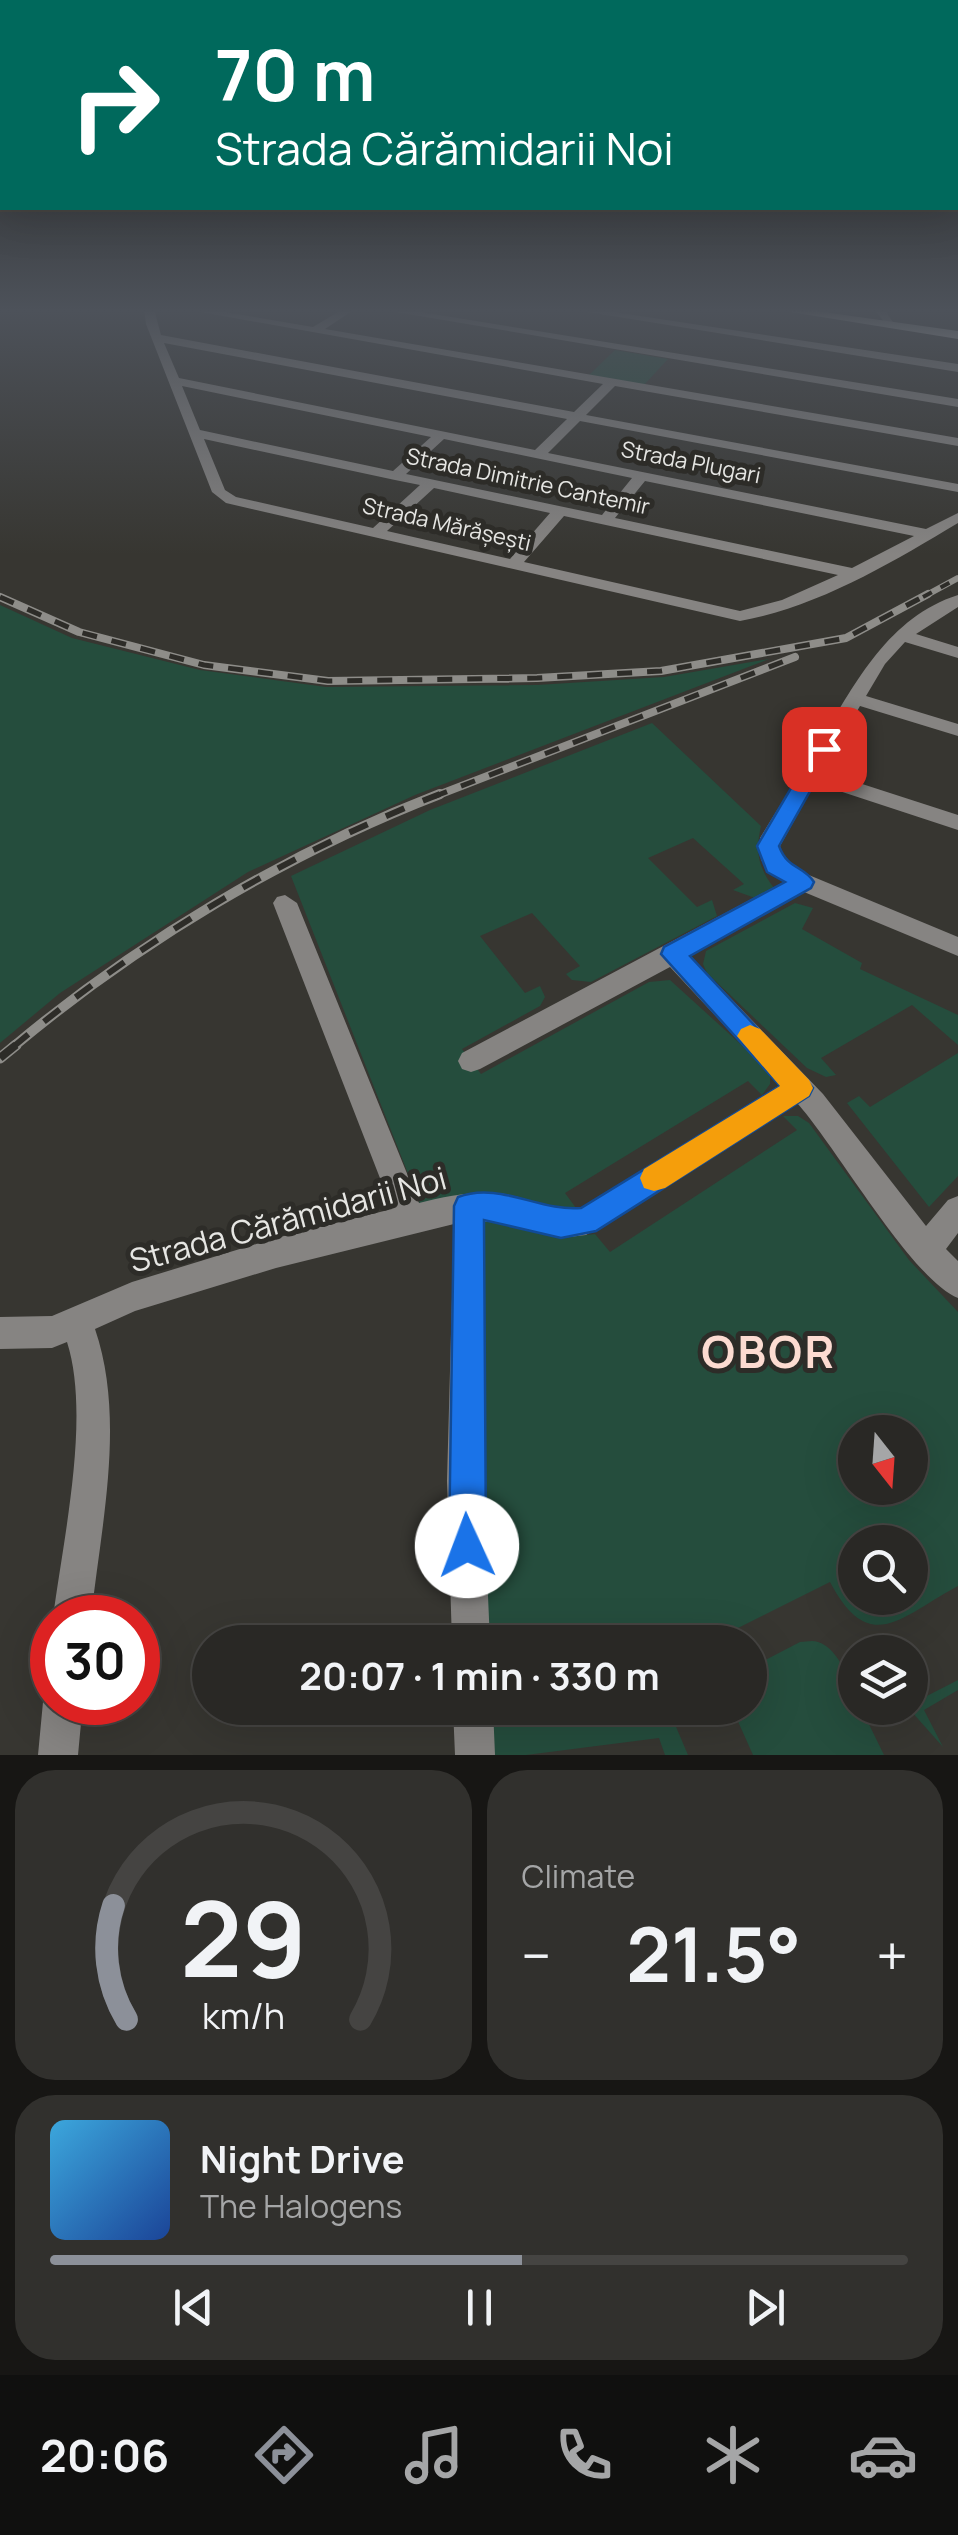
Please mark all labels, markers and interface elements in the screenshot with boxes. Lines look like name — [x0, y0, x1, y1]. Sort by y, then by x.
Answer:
text: 70 m — [215, 26, 375, 122]
icon: right — [50, 40, 180, 170]
text: Strada Cărămidarii Noi — [215, 117, 674, 179]
street label: Strada Plugari — [619, 434, 763, 490]
street label: Strada Dimitrie Cantemir — [403, 441, 653, 521]
street label: Strada Mărășești — [360, 490, 534, 558]
pin — [782, 707, 867, 792]
icon: arrive — [797, 722, 852, 777]
street label: Strada Cărămidarii Noi — [124, 1156, 451, 1283]
district label: OBOR — [701, 1320, 837, 1382]
north arrow — [838, 1415, 928, 1505]
map controls — [838, 1415, 928, 1725]
position arrow — [415, 1494, 519, 1598]
button: search — [838, 1525, 928, 1615]
speed limit sign: 30 — [30, 1595, 160, 1725]
button: layers — [838, 1635, 928, 1725]
text: 20:07 · 1 min · 330 m — [299, 1649, 660, 1701]
text: Climate — [522, 1854, 635, 1898]
text: 29 — [180, 1866, 307, 2008]
text: 21.5° — [626, 1902, 801, 2005]
text: − — [522, 1917, 551, 1993]
text: + — [876, 1917, 908, 1993]
text: km/h — [202, 1991, 285, 2040]
text: Night Drive — [200, 2132, 405, 2184]
text: The Halogens — [200, 2184, 402, 2228]
icon: previous — [166, 2280, 221, 2335]
icon: pause — [452, 2280, 507, 2335]
icon: next — [738, 2280, 793, 2335]
icon: directions — [249, 2420, 319, 2490]
icon: music — [399, 2420, 469, 2490]
icon: phone — [549, 2420, 619, 2490]
icon: climate — [698, 2420, 768, 2490]
icon: car — [848, 2420, 918, 2490]
text: 20:06 — [40, 2424, 169, 2486]

